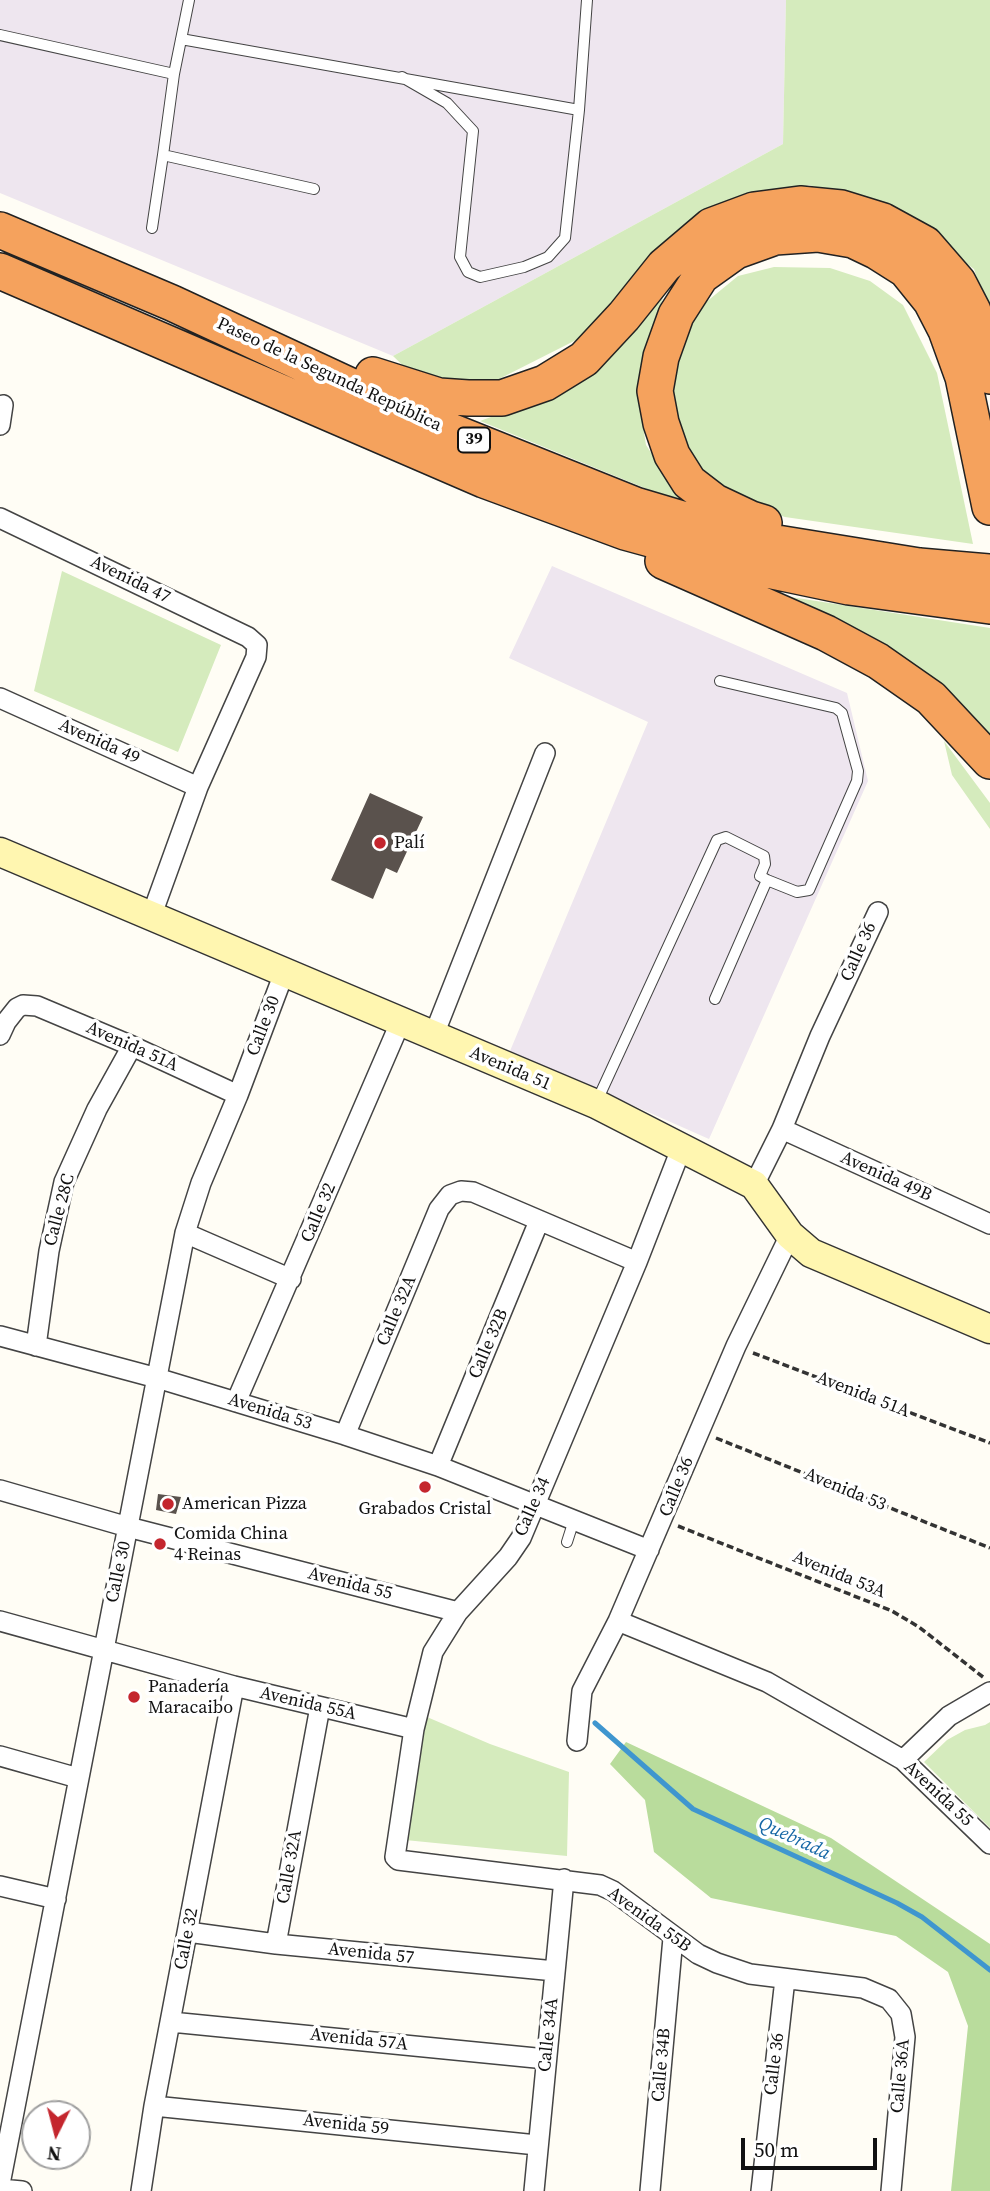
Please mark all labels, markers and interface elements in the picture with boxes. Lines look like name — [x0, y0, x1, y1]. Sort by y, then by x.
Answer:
street label: Paseo de la Segunda República — [213, 313, 445, 437]
road number: 39 — [458, 428, 490, 452]
street label: Avenida 47 — [86, 551, 174, 609]
street label: Avenida 49 — [55, 715, 143, 769]
place label: Palí — [394, 832, 424, 854]
marker: Palí — [372, 835, 388, 851]
street label: Calle 36 — [836, 919, 882, 985]
street label: Calle 30 — [243, 993, 285, 1059]
street label: Avenida 51A — [83, 1017, 181, 1077]
street label: Avenida 51 — [466, 1042, 554, 1096]
street label: Avenida 49B — [837, 1147, 935, 1207]
street label: Calle 28C — [40, 1171, 80, 1249]
street label: Calle 32 — [297, 1180, 341, 1246]
street label: Calle 32A — [372, 1272, 422, 1350]
street label: Calle 32B — [465, 1306, 513, 1382]
street label: Avenida 51A — [813, 1367, 913, 1423]
street label: Avenida 53 — [226, 1389, 314, 1435]
street label: Calle 36 — [655, 1454, 699, 1520]
street label: Avenida 53 — [801, 1464, 889, 1516]
street label: Calle 34 — [510, 1474, 556, 1540]
marker: Grabados Cristal — [417, 1479, 433, 1495]
place label: American Pizza — [182, 1493, 307, 1515]
marker: American Pizza — [160, 1496, 176, 1512]
place label: Grabados Cristal — [358, 1498, 492, 1520]
place label: Comida China 4 Reinas — [174, 1523, 288, 1566]
marker: Comida China 4 Reinas — [152, 1536, 168, 1552]
street label: Calle 30 — [102, 1539, 136, 1605]
street label: Avenida 53A — [789, 1547, 889, 1603]
street label: Avenida 55 — [305, 1563, 395, 1605]
place label: Panadería Maracaibo — [148, 1676, 233, 1718]
street label: Avenida 55A — [258, 1682, 358, 1726]
marker: Panadería Maracaibo — [126, 1689, 142, 1705]
street label: Avenida 55 — [899, 1757, 977, 1831]
water label: Quebrada — [754, 1812, 834, 1866]
street label: Calle 32A — [273, 1828, 307, 1906]
street label: Avenida 55B — [603, 1883, 695, 1957]
street label: Calle 32 — [170, 1906, 204, 1972]
street label: Avenida 57 — [327, 1939, 415, 1969]
street label: Calle 34A — [534, 1997, 564, 2073]
street label: Avenida 57A — [309, 2024, 409, 2056]
street label: Calle 34B — [648, 2027, 676, 2103]
street label: Calle 36 — [760, 2032, 790, 2096]
street label: Calle 36A — [887, 2038, 915, 2114]
north arrow — [21, 2100, 91, 2170]
street label: Avenida 59 — [302, 2110, 390, 2140]
scale bar — [745, 2124, 881, 2168]
text: 50 m — [754, 2135, 799, 2164]
text: N — [46, 2140, 62, 2168]

